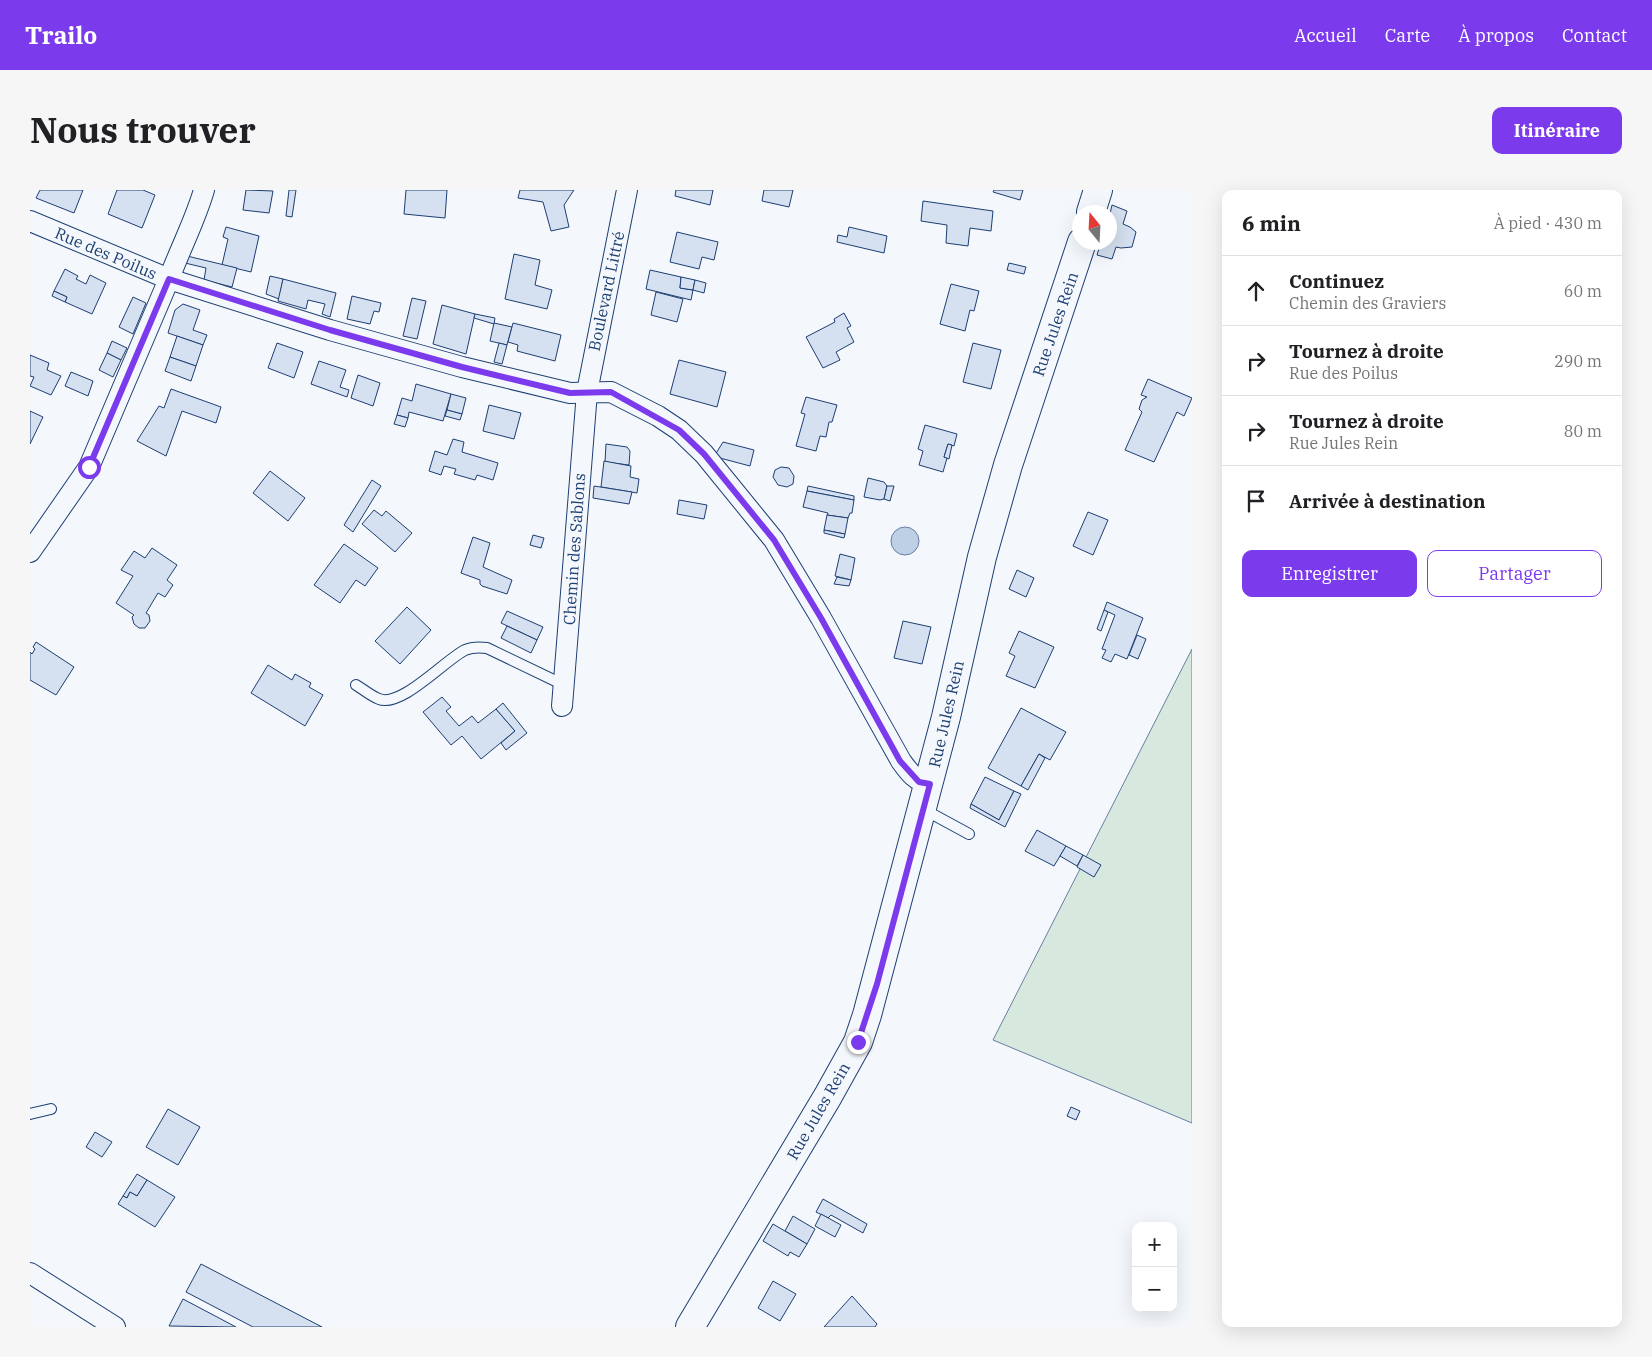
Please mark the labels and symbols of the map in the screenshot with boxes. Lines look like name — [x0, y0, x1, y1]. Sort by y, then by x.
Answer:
north arrow — [1072, 205, 1117, 250]
street label: Rue des Poilus — [52, 223, 160, 283]
street label: Boulevard Littré — [584, 229, 628, 353]
street label: Rue Jules Rein — [1028, 269, 1082, 379]
route start — [78, 456, 101, 479]
street label: Chemin des Sablons — [559, 472, 589, 626]
street label: Rue Jules Rein — [924, 659, 968, 769]
route end — [847, 1031, 870, 1054]
street label: Rue Jules Rein — [782, 1059, 854, 1163]

